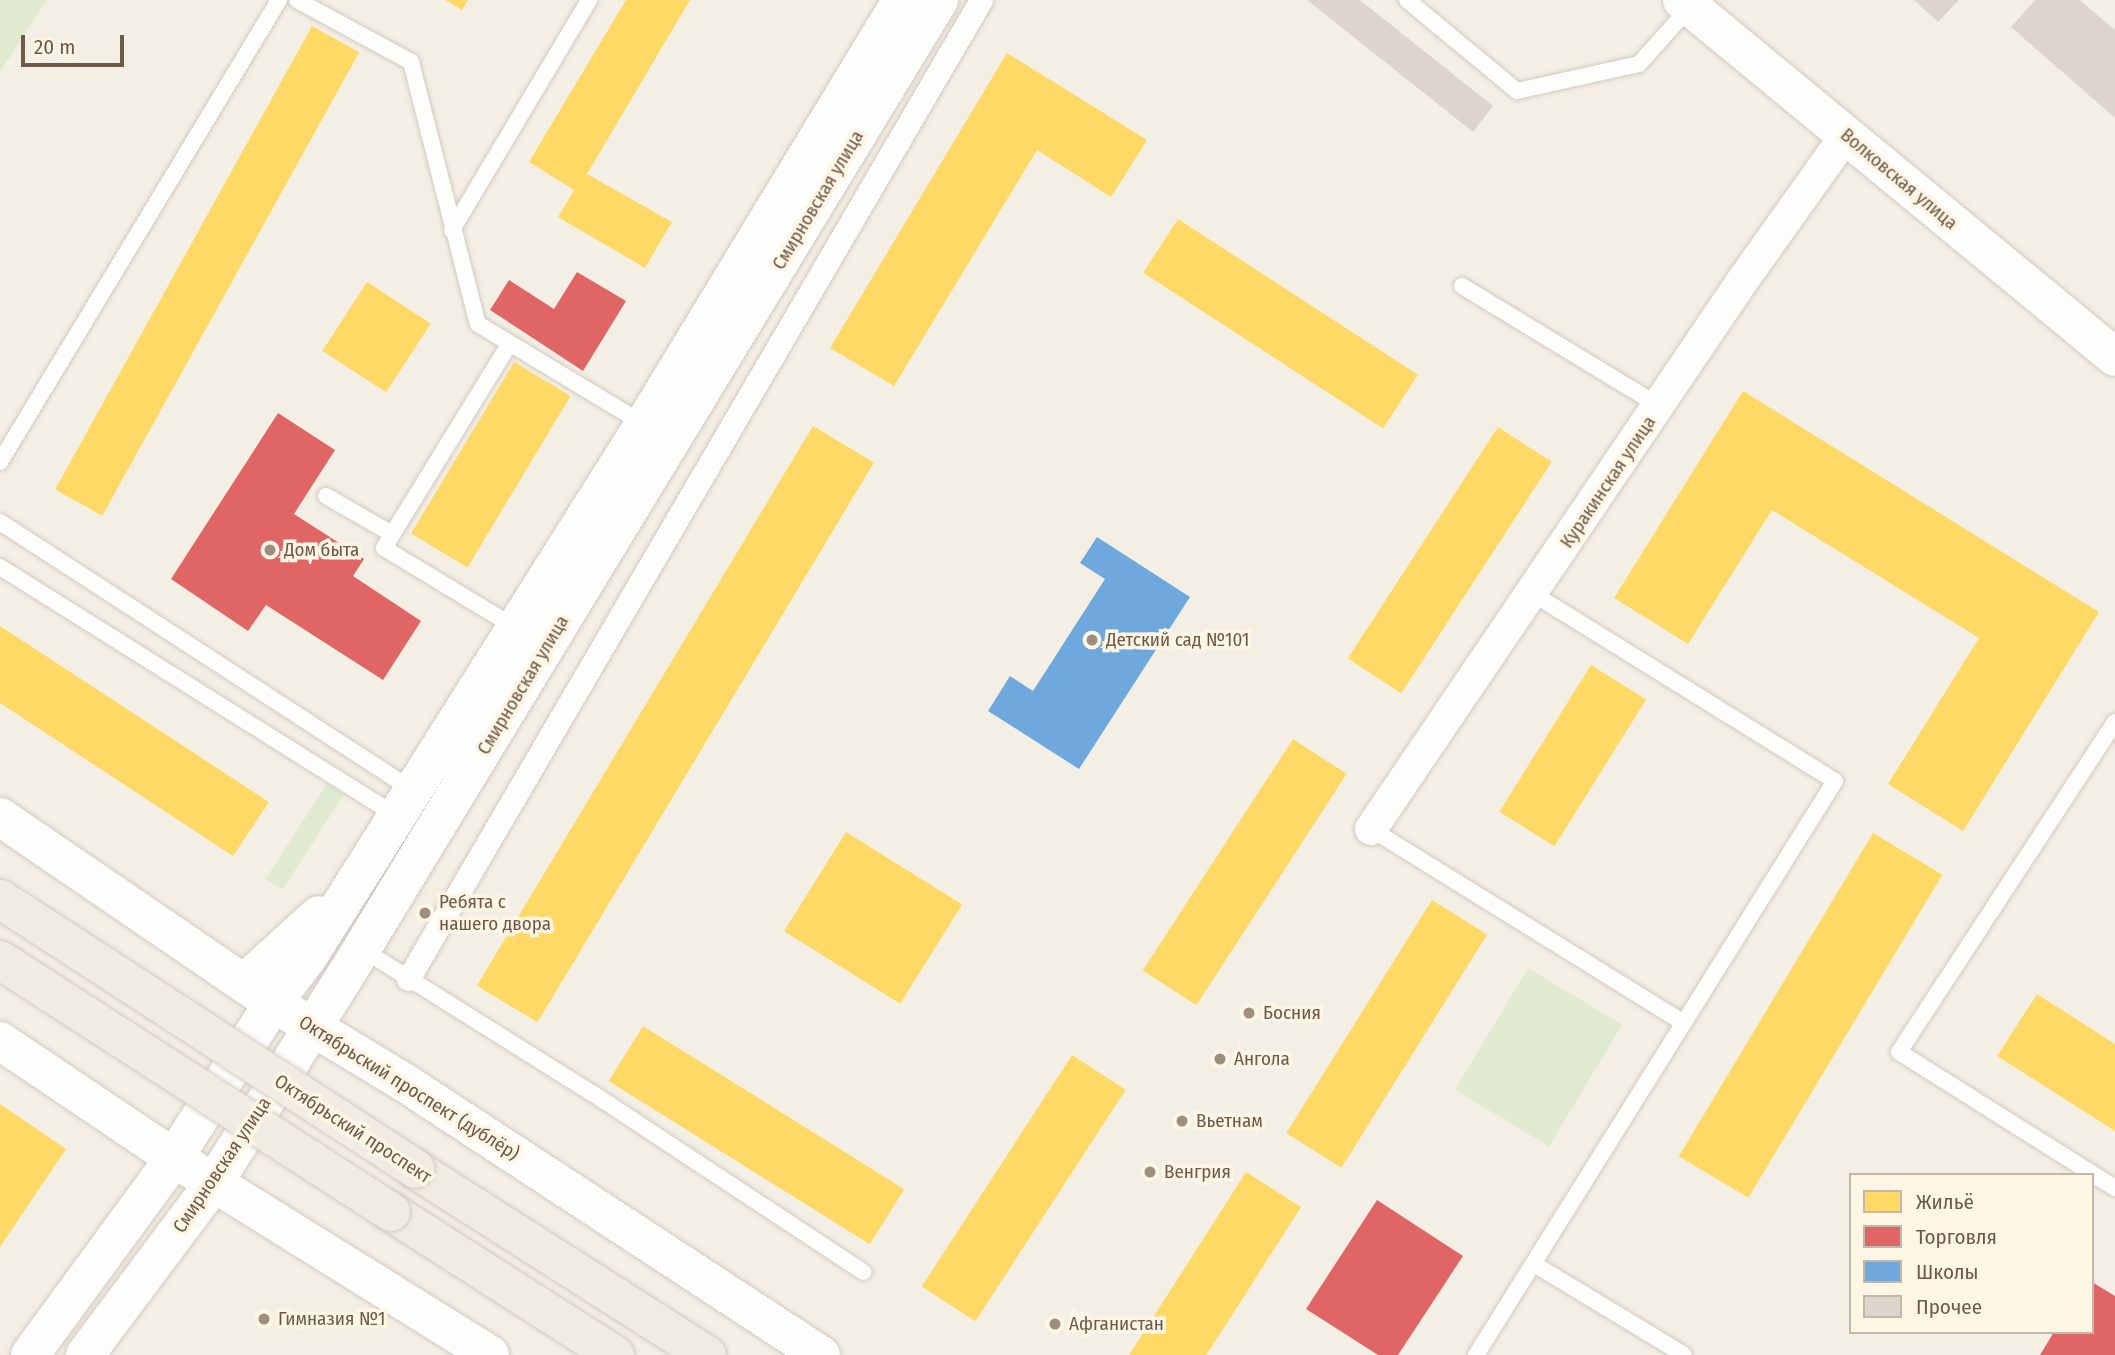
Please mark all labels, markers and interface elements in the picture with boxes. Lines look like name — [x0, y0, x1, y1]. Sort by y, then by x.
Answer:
scale bar — [24, 21, 128, 65]
text: 20 m — [34, 34, 75, 60]
street label: Волковская улица — [1836, 123, 1962, 235]
street label: Смирновская улица — [767, 126, 869, 274]
street label: Куракинская улица — [1555, 412, 1661, 552]
place label: Дом быта — [284, 539, 359, 561]
marker: Дом быта — [262, 542, 278, 558]
street label: Смирновская улица — [472, 611, 574, 759]
place label: Детский сад №101 — [1106, 629, 1249, 651]
marker: Детский сад №101 — [1084, 632, 1100, 648]
place label: Ребята с нашего двора — [439, 891, 551, 935]
marker: Ребята с нашего двора — [417, 905, 433, 921]
place label: Босния — [1263, 1002, 1321, 1024]
marker: Босния — [1241, 1005, 1257, 1021]
street label: Октябрьский проспект (дублёр) — [295, 1011, 523, 1165]
place label: Ангола — [1234, 1048, 1290, 1070]
marker: Ангола — [1212, 1051, 1228, 1067]
street label: Октябрьский проспект — [270, 1070, 436, 1188]
street label: Смирновская улица — [168, 1093, 276, 1237]
place label: Вьетнам — [1196, 1110, 1263, 1132]
marker: Вьетнам — [1174, 1113, 1190, 1129]
place label: Венгрия — [1164, 1161, 1231, 1183]
marker: Венгрия — [1142, 1164, 1158, 1180]
legend — [1849, 1173, 2094, 1334]
text: Жильё — [1916, 1189, 1974, 1215]
text: Торговля — [1916, 1224, 1997, 1250]
text: Школы — [1916, 1259, 1979, 1285]
text: Прочее — [1916, 1294, 1982, 1320]
place label: Гимназия №1 — [278, 1308, 385, 1330]
marker: Гимназия №1 — [256, 1311, 272, 1327]
place label: Афганистан — [1069, 1313, 1164, 1335]
marker: Афганистан — [1047, 1316, 1063, 1332]

